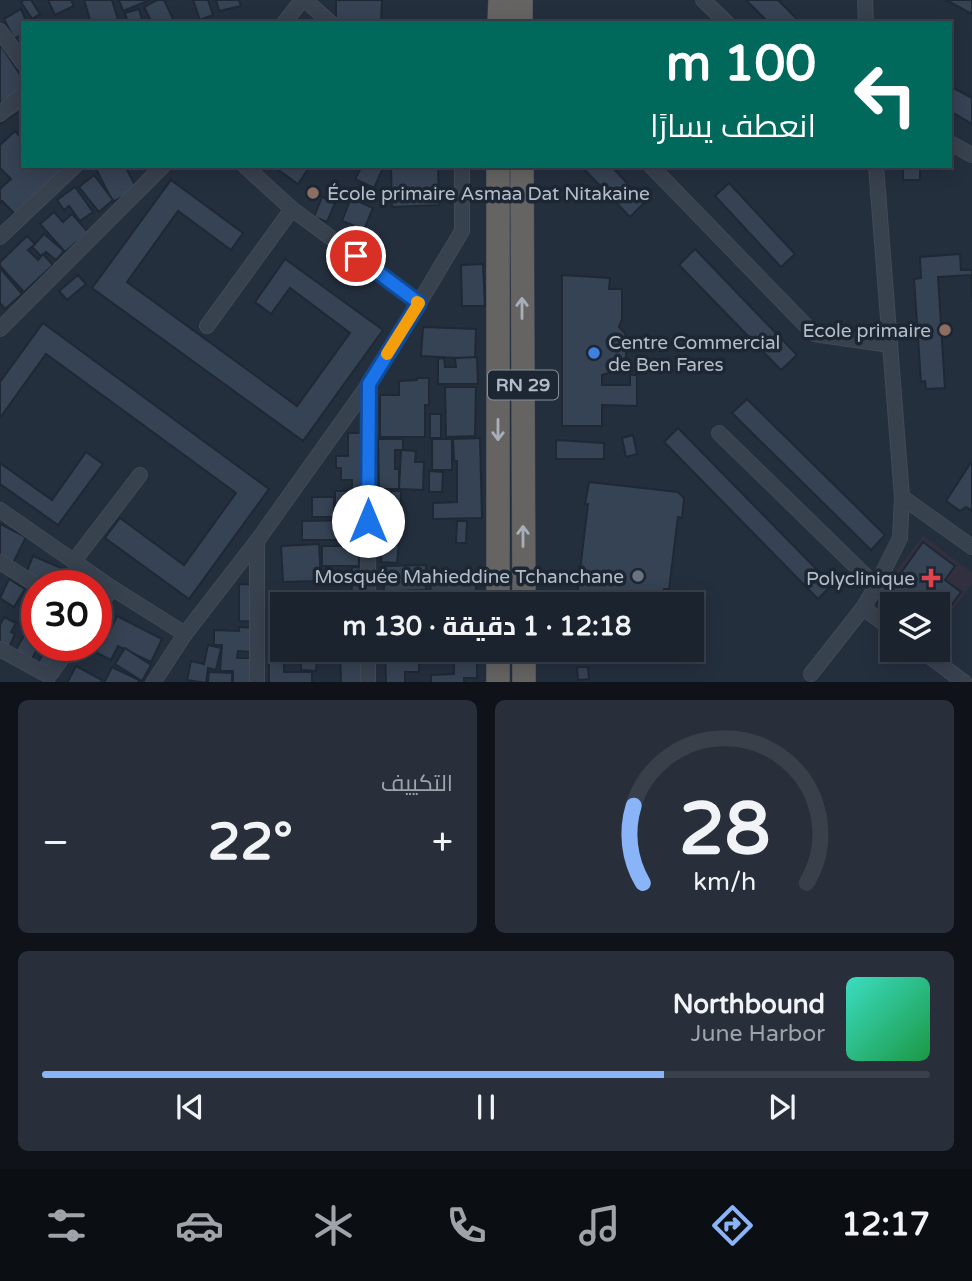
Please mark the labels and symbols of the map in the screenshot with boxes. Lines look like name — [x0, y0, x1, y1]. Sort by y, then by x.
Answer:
place label: École primaire Asmaa Dat Nitakaine — [327, 183, 650, 205]
marker: École primaire Asmaa Dat Nitakaine — [305, 185, 321, 201]
pin — [326, 226, 386, 286]
one-way arrow — [515, 297, 529, 320]
place label: Ecole primaire — [803, 320, 931, 342]
marker: Ecole primaire — [937, 322, 953, 338]
place label: Centre Commercial de Ben Fares — [608, 332, 780, 376]
marker: Centre Commercial de Ben Fares — [586, 345, 602, 361]
road number: RN 29 — [488, 370, 558, 400]
one-way arrow — [491, 419, 505, 442]
position arrow — [331, 484, 405, 558]
one-way arrow — [516, 524, 530, 547]
place label: Mosquée Mahieddine Tchanchane — [314, 566, 624, 588]
marker: Mosquée Mahieddine Tchanchane — [630, 568, 646, 584]
place label: Polyclinique — [806, 568, 915, 590]
marker: Polyclinique — [921, 568, 941, 588]
speed limit sign: 30 — [21, 570, 112, 661]

